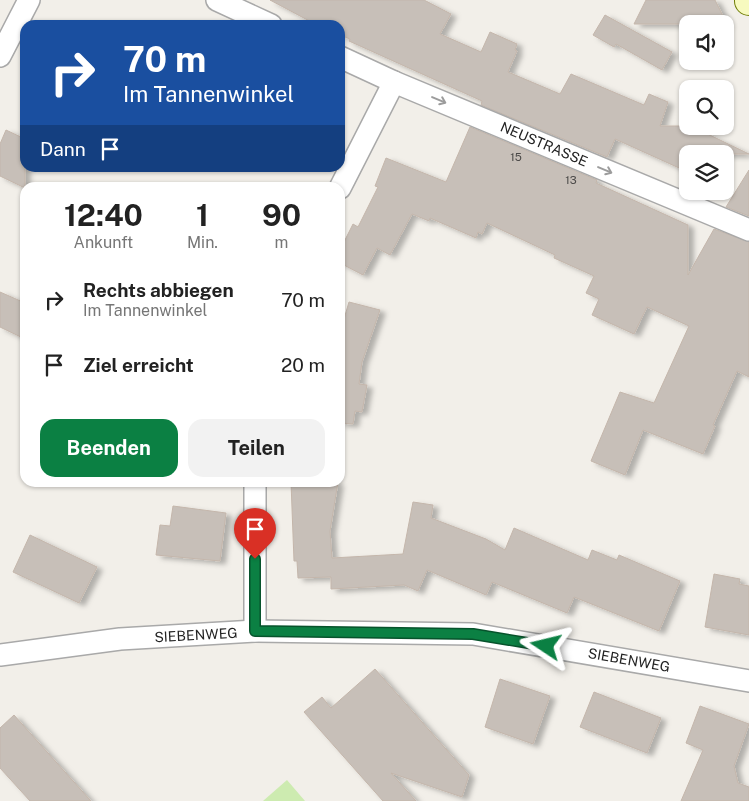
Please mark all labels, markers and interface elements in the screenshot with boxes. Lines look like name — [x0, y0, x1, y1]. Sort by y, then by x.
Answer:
map controls — [679, 15, 734, 200]
button: sound — [679, 15, 734, 70]
text: 70 m — [123, 39, 206, 80]
icon: right — [40, 40, 105, 105]
button: search — [679, 80, 734, 135]
text: Im Tannenwinkel — [123, 81, 294, 107]
one-way arrow — [431, 96, 446, 106]
street label: NEUSTRASSE — [498, 118, 590, 170]
icon: arrive — [96, 135, 124, 163]
text: Dann — [40, 138, 86, 160]
button: layers — [679, 145, 734, 200]
house number: 15 — [510, 151, 522, 163]
one-way arrow — [597, 165, 612, 175]
house number: 13 — [565, 174, 577, 186]
text: 12:40 — [64, 197, 143, 233]
text: 1 — [196, 197, 209, 233]
text: 90 — [262, 197, 301, 233]
text: Ankunft — [74, 233, 133, 252]
text: Min. — [187, 233, 218, 252]
text: m — [275, 233, 288, 252]
text: Rechts abbiegen — [83, 279, 234, 301]
icon: right — [40, 286, 68, 314]
text: 70 m — [281, 289, 325, 311]
text: Im Tannenwinkel — [83, 301, 207, 320]
icon: arrive — [40, 351, 68, 379]
text: Ziel erreicht — [83, 354, 194, 376]
text: 20 m — [281, 354, 325, 376]
button: Beenden — [40, 419, 178, 477]
button: Teilen — [188, 419, 325, 477]
pin — [234, 508, 276, 559]
icon: arrive — [241, 515, 269, 543]
position arrow — [519, 619, 571, 671]
street label: SIEBENWEG — [154, 625, 238, 645]
street label: SIEBENWEG — [587, 645, 671, 675]

